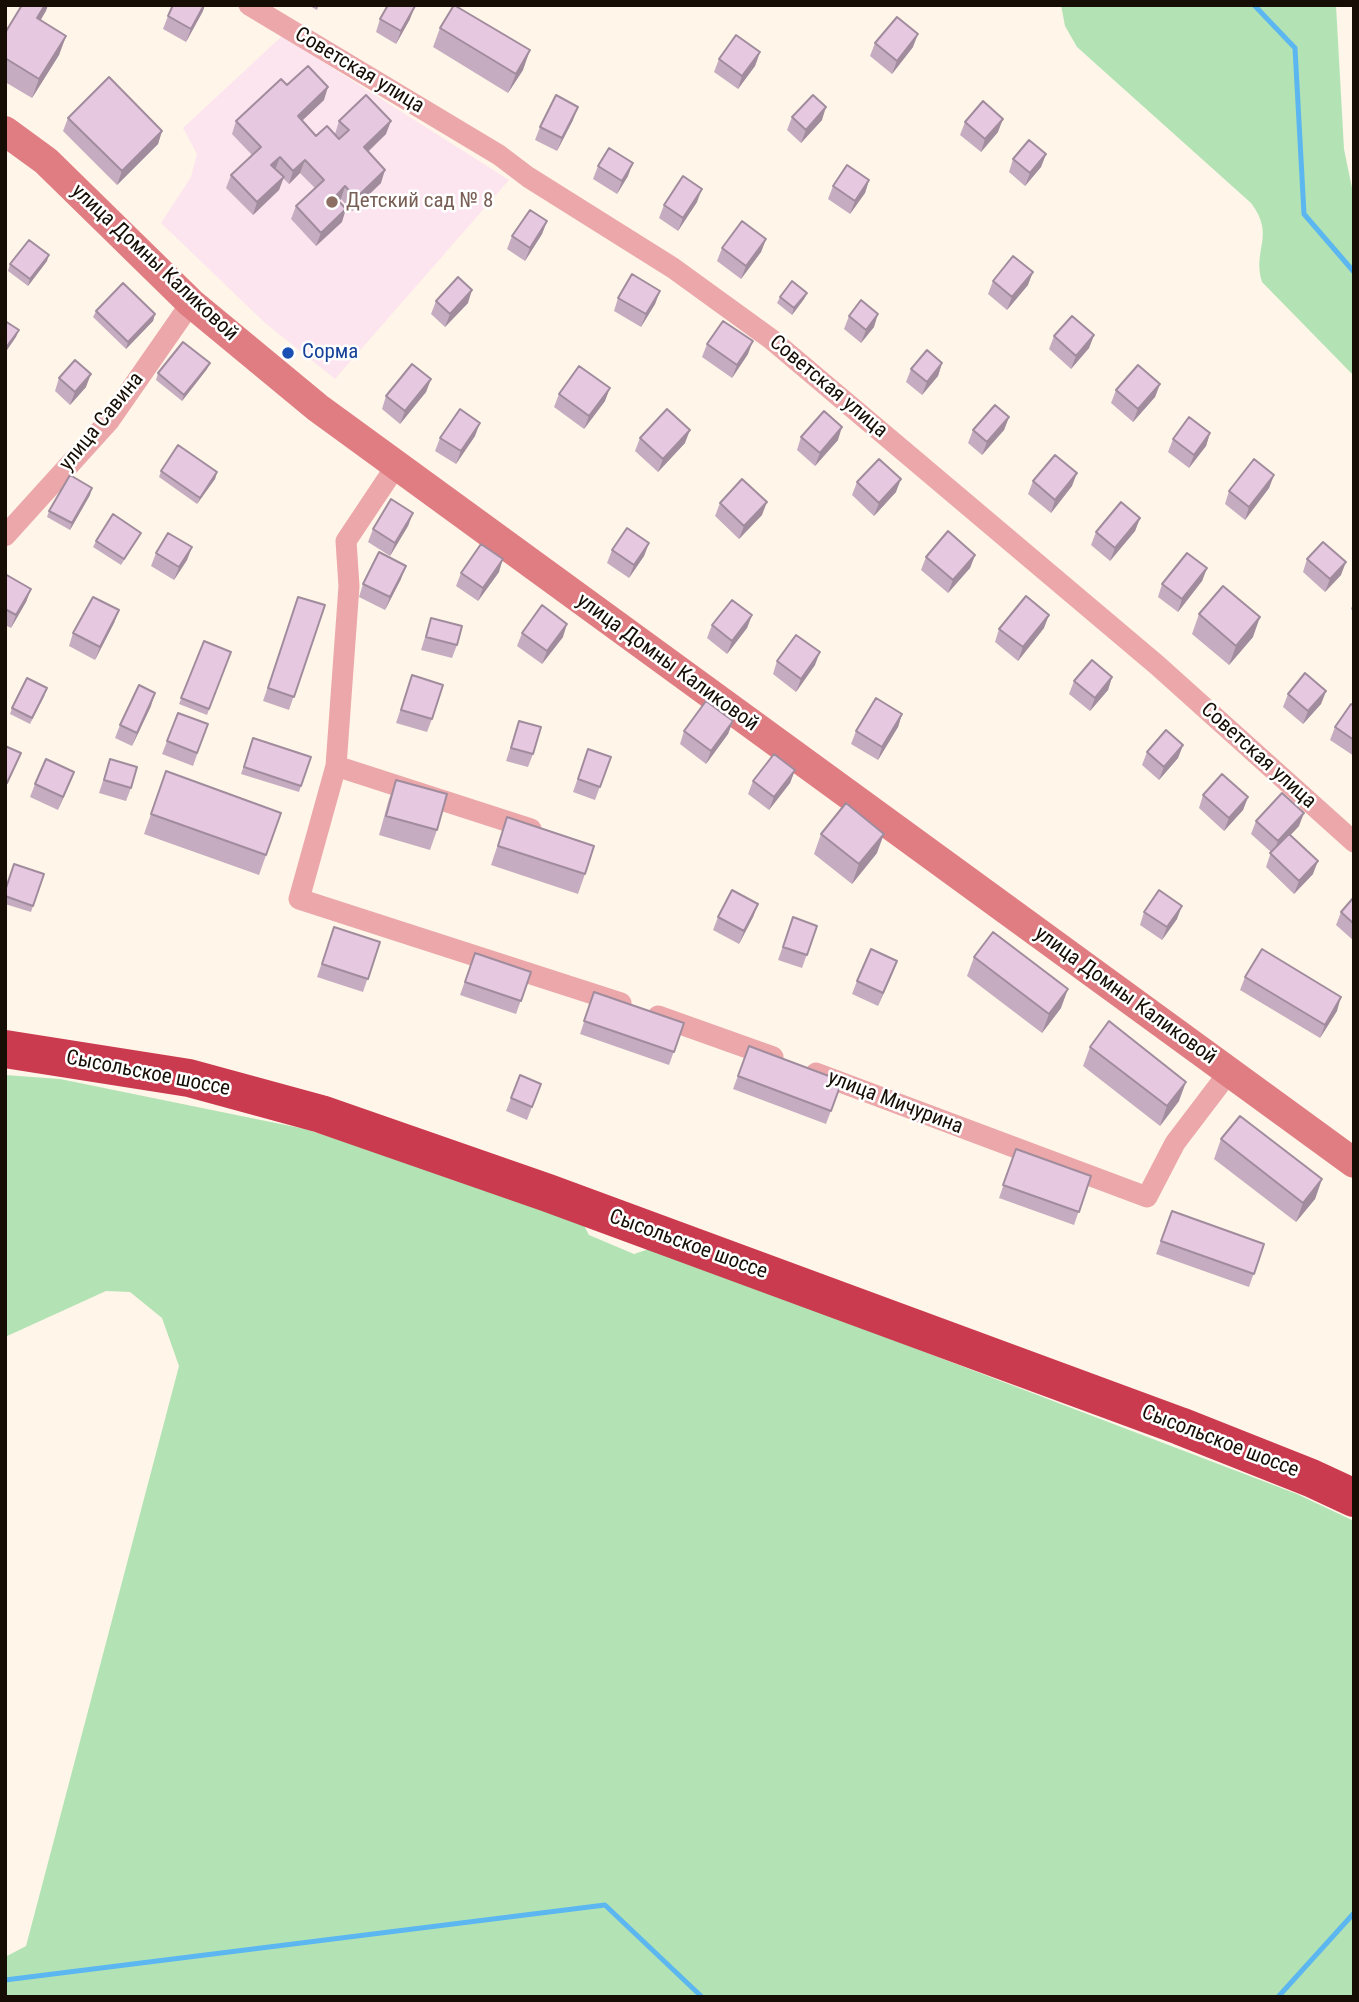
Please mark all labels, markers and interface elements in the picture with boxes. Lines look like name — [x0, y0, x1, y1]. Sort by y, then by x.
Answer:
street label: Советская улица — [290, 22, 428, 120]
street label: улица Домны Каликовой — [65, 179, 243, 347]
place label: Детский сад № 8 — [346, 189, 493, 215]
marker: Детский сад № 8 — [324, 194, 340, 210]
street label: Советская улица — [764, 330, 892, 444]
place label: Сорма — [302, 340, 358, 366]
marker: Сорма — [280, 345, 296, 361]
street label: улица Савина — [55, 368, 149, 476]
street label: улица Домны Каликовой — [571, 588, 763, 738]
street label: Советская улица — [1195, 698, 1321, 814]
street label: улица Домны Каликовой — [1029, 921, 1221, 1071]
street label: Сысольское шоссе — [64, 1046, 232, 1102]
street label: улица Мичурина — [824, 1066, 966, 1140]
street label: Сысольское шоссе — [606, 1205, 770, 1285]
street label: Сысольское шоссе — [1138, 1400, 1302, 1484]

